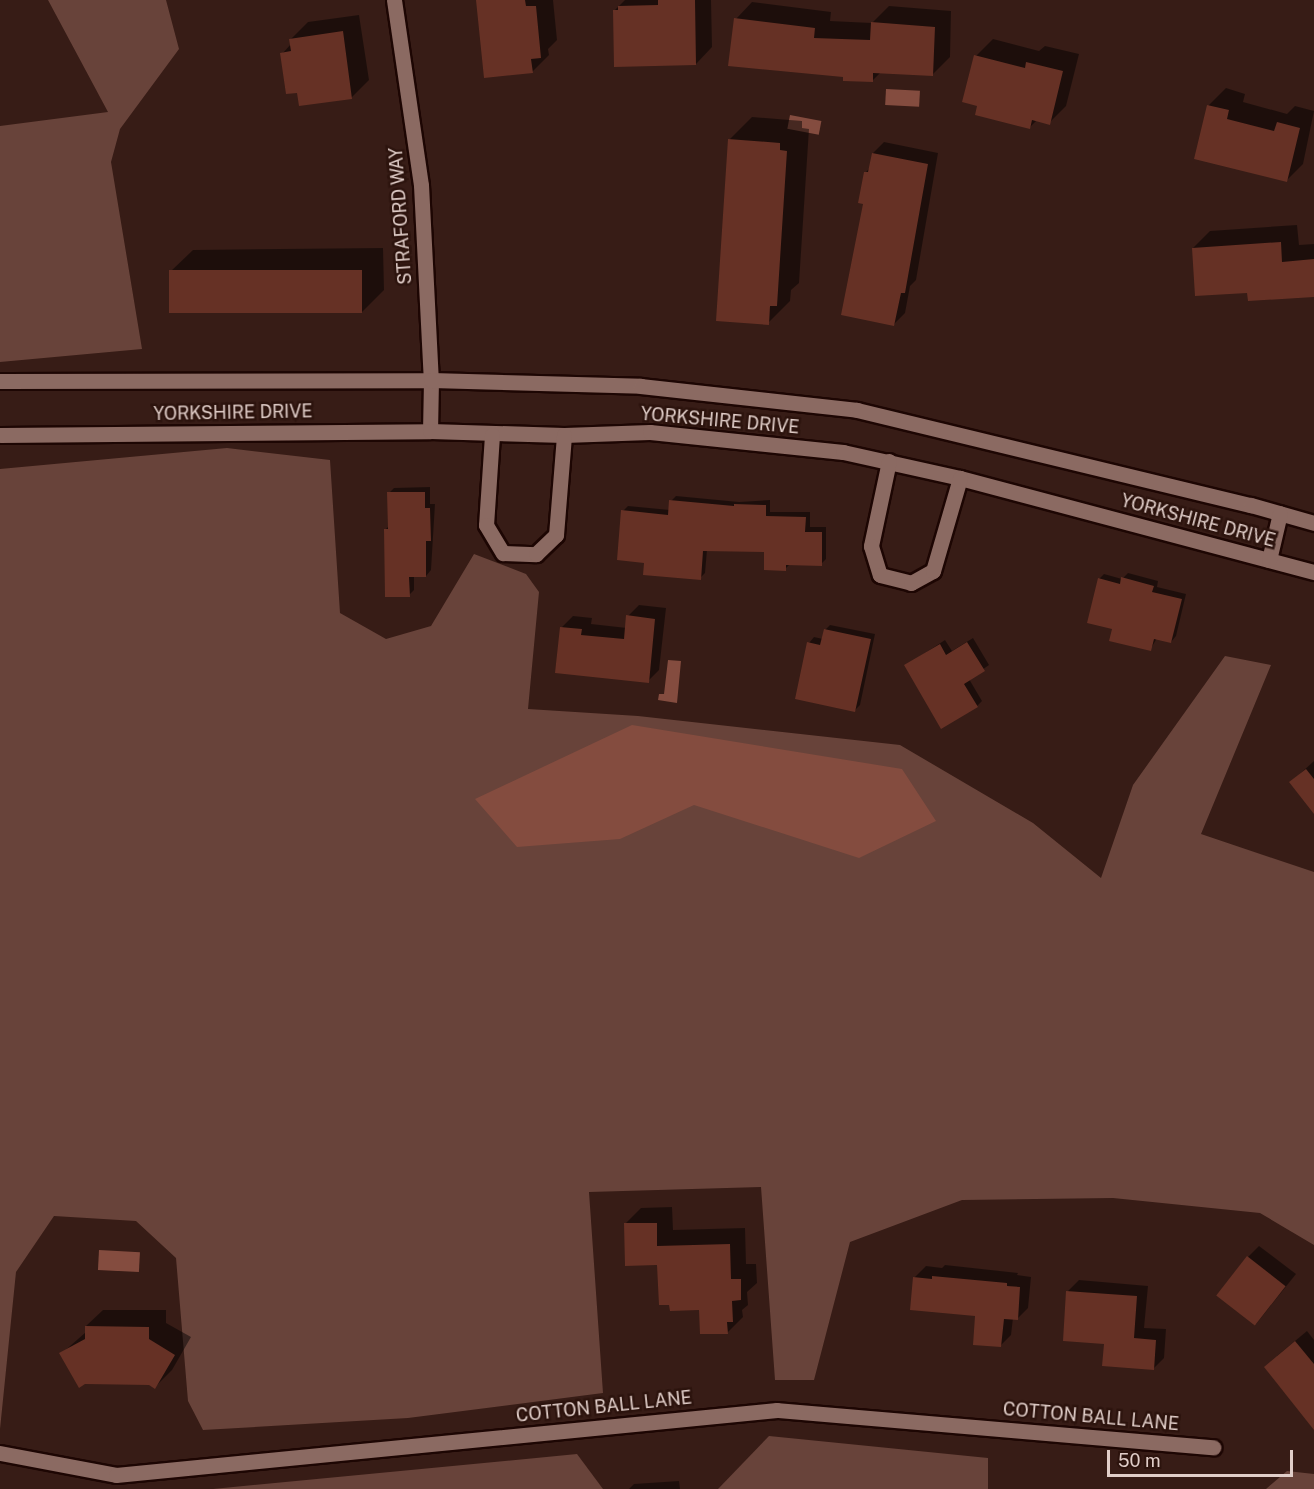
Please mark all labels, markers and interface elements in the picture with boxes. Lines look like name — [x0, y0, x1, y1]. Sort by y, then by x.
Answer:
street label: STRAFORD WAY — [385, 146, 417, 286]
street label: YORKSHIRE DRIVE — [153, 401, 313, 425]
street label: YORKSHIRE DRIVE — [640, 403, 800, 439]
street label: YORKSHIRE DRIVE — [1118, 490, 1278, 552]
street label: COTTON BALL LANE — [515, 1387, 693, 1427]
street label: COTTON BALL LANE — [1002, 1399, 1180, 1435]
scale bar — [1110, 1438, 1296, 1476]
text: 50 m — [1118, 1450, 1161, 1471]

